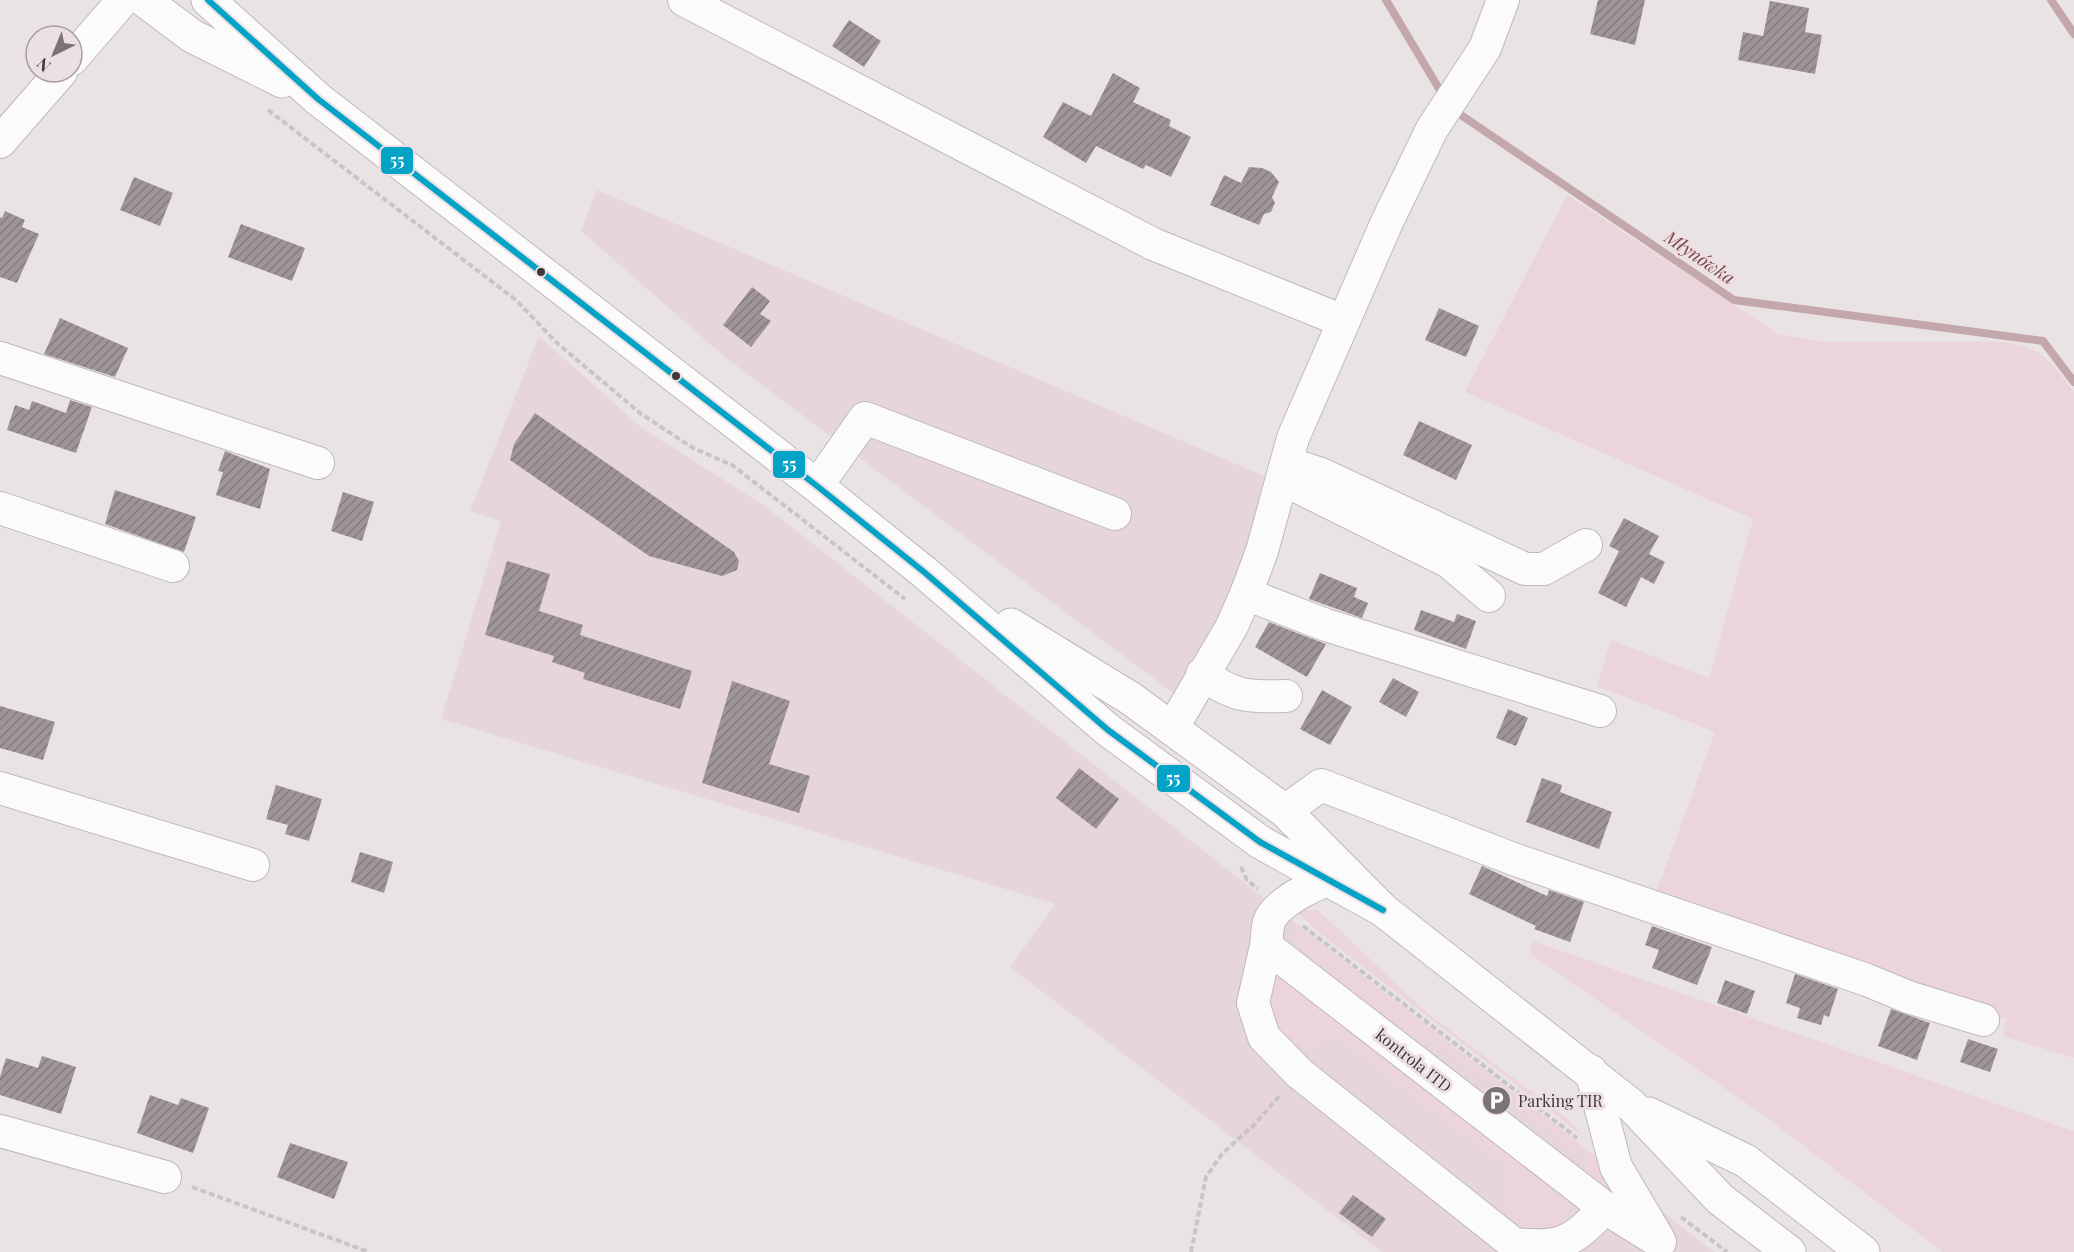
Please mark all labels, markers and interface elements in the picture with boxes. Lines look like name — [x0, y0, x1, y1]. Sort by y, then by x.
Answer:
north arrow — [24, 24, 84, 84]
text: N — [32, 53, 55, 77]
line badge: 55 — [380, 146, 414, 175]
text: 55 — [390, 149, 404, 170]
water label: Młynówka — [1659, 224, 1740, 289]
unlabelled marker — [535, 266, 547, 278]
unlabelled marker — [670, 370, 682, 382]
line badge: 55 — [772, 450, 806, 479]
text: 55 — [782, 453, 796, 474]
line badge: 55 — [1156, 764, 1191, 793]
text: 55 — [1166, 767, 1180, 788]
street label: kontrola ITD — [1372, 1024, 1456, 1096]
parking icon: Parking TIR — [1481, 1084, 1513, 1116]
place label: Parking TIR — [1518, 1090, 1603, 1111]

